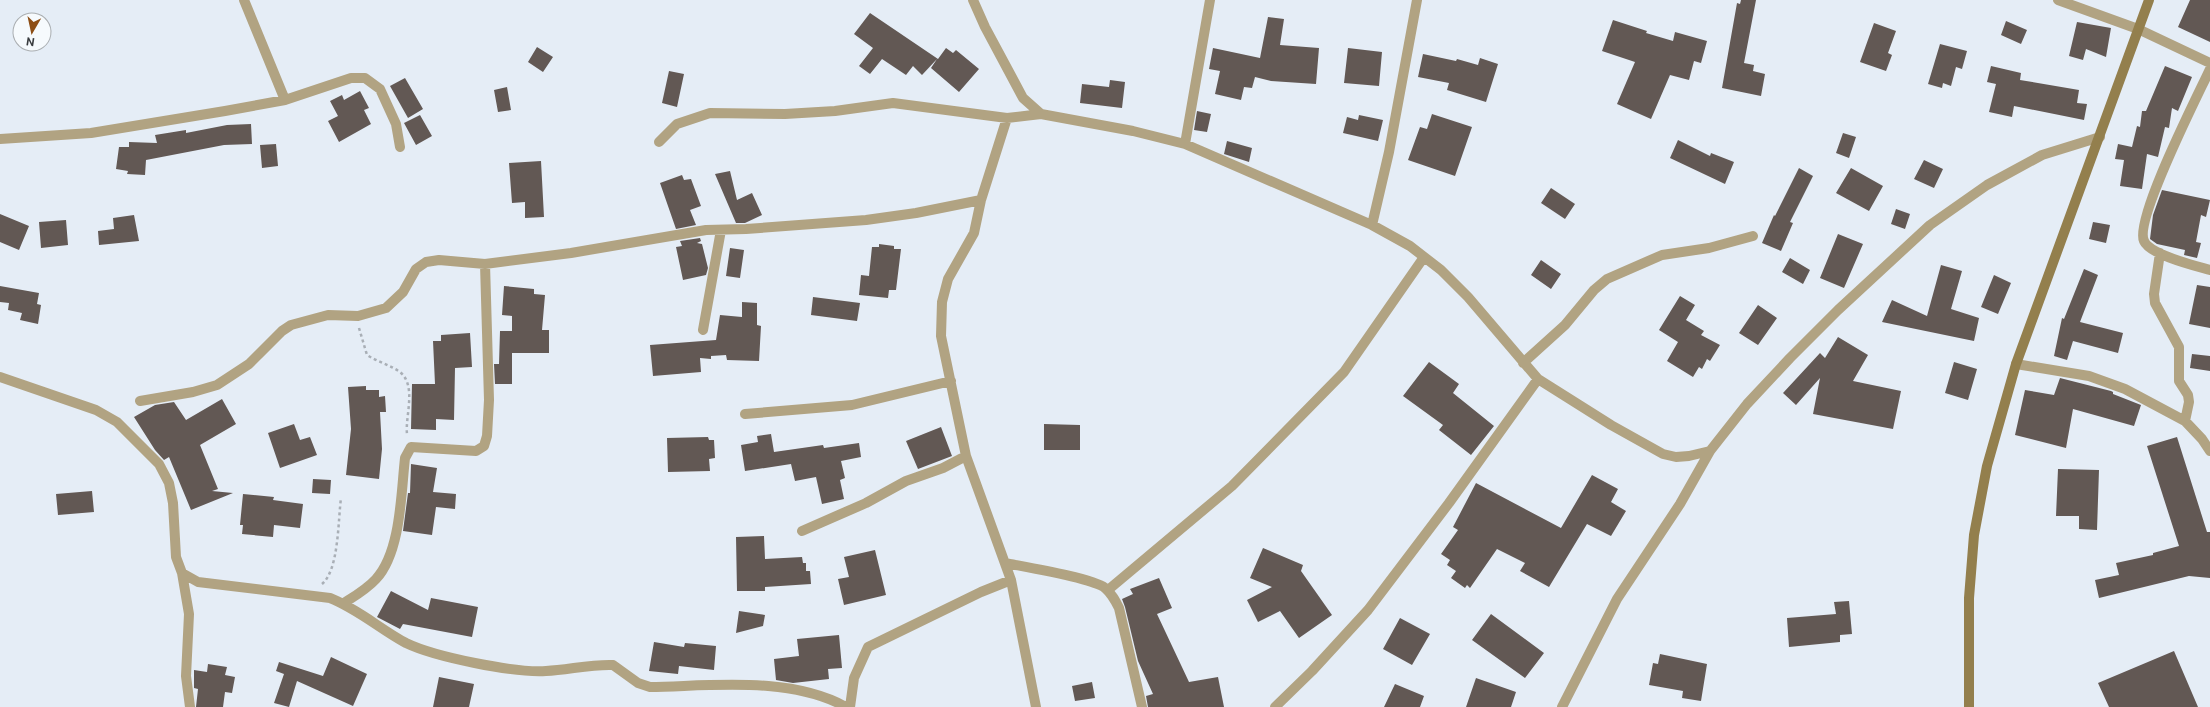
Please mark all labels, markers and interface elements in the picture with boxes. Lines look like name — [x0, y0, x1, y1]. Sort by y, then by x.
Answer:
north arrow — [12, 12, 52, 52]
text: N — [25, 35, 36, 48]

